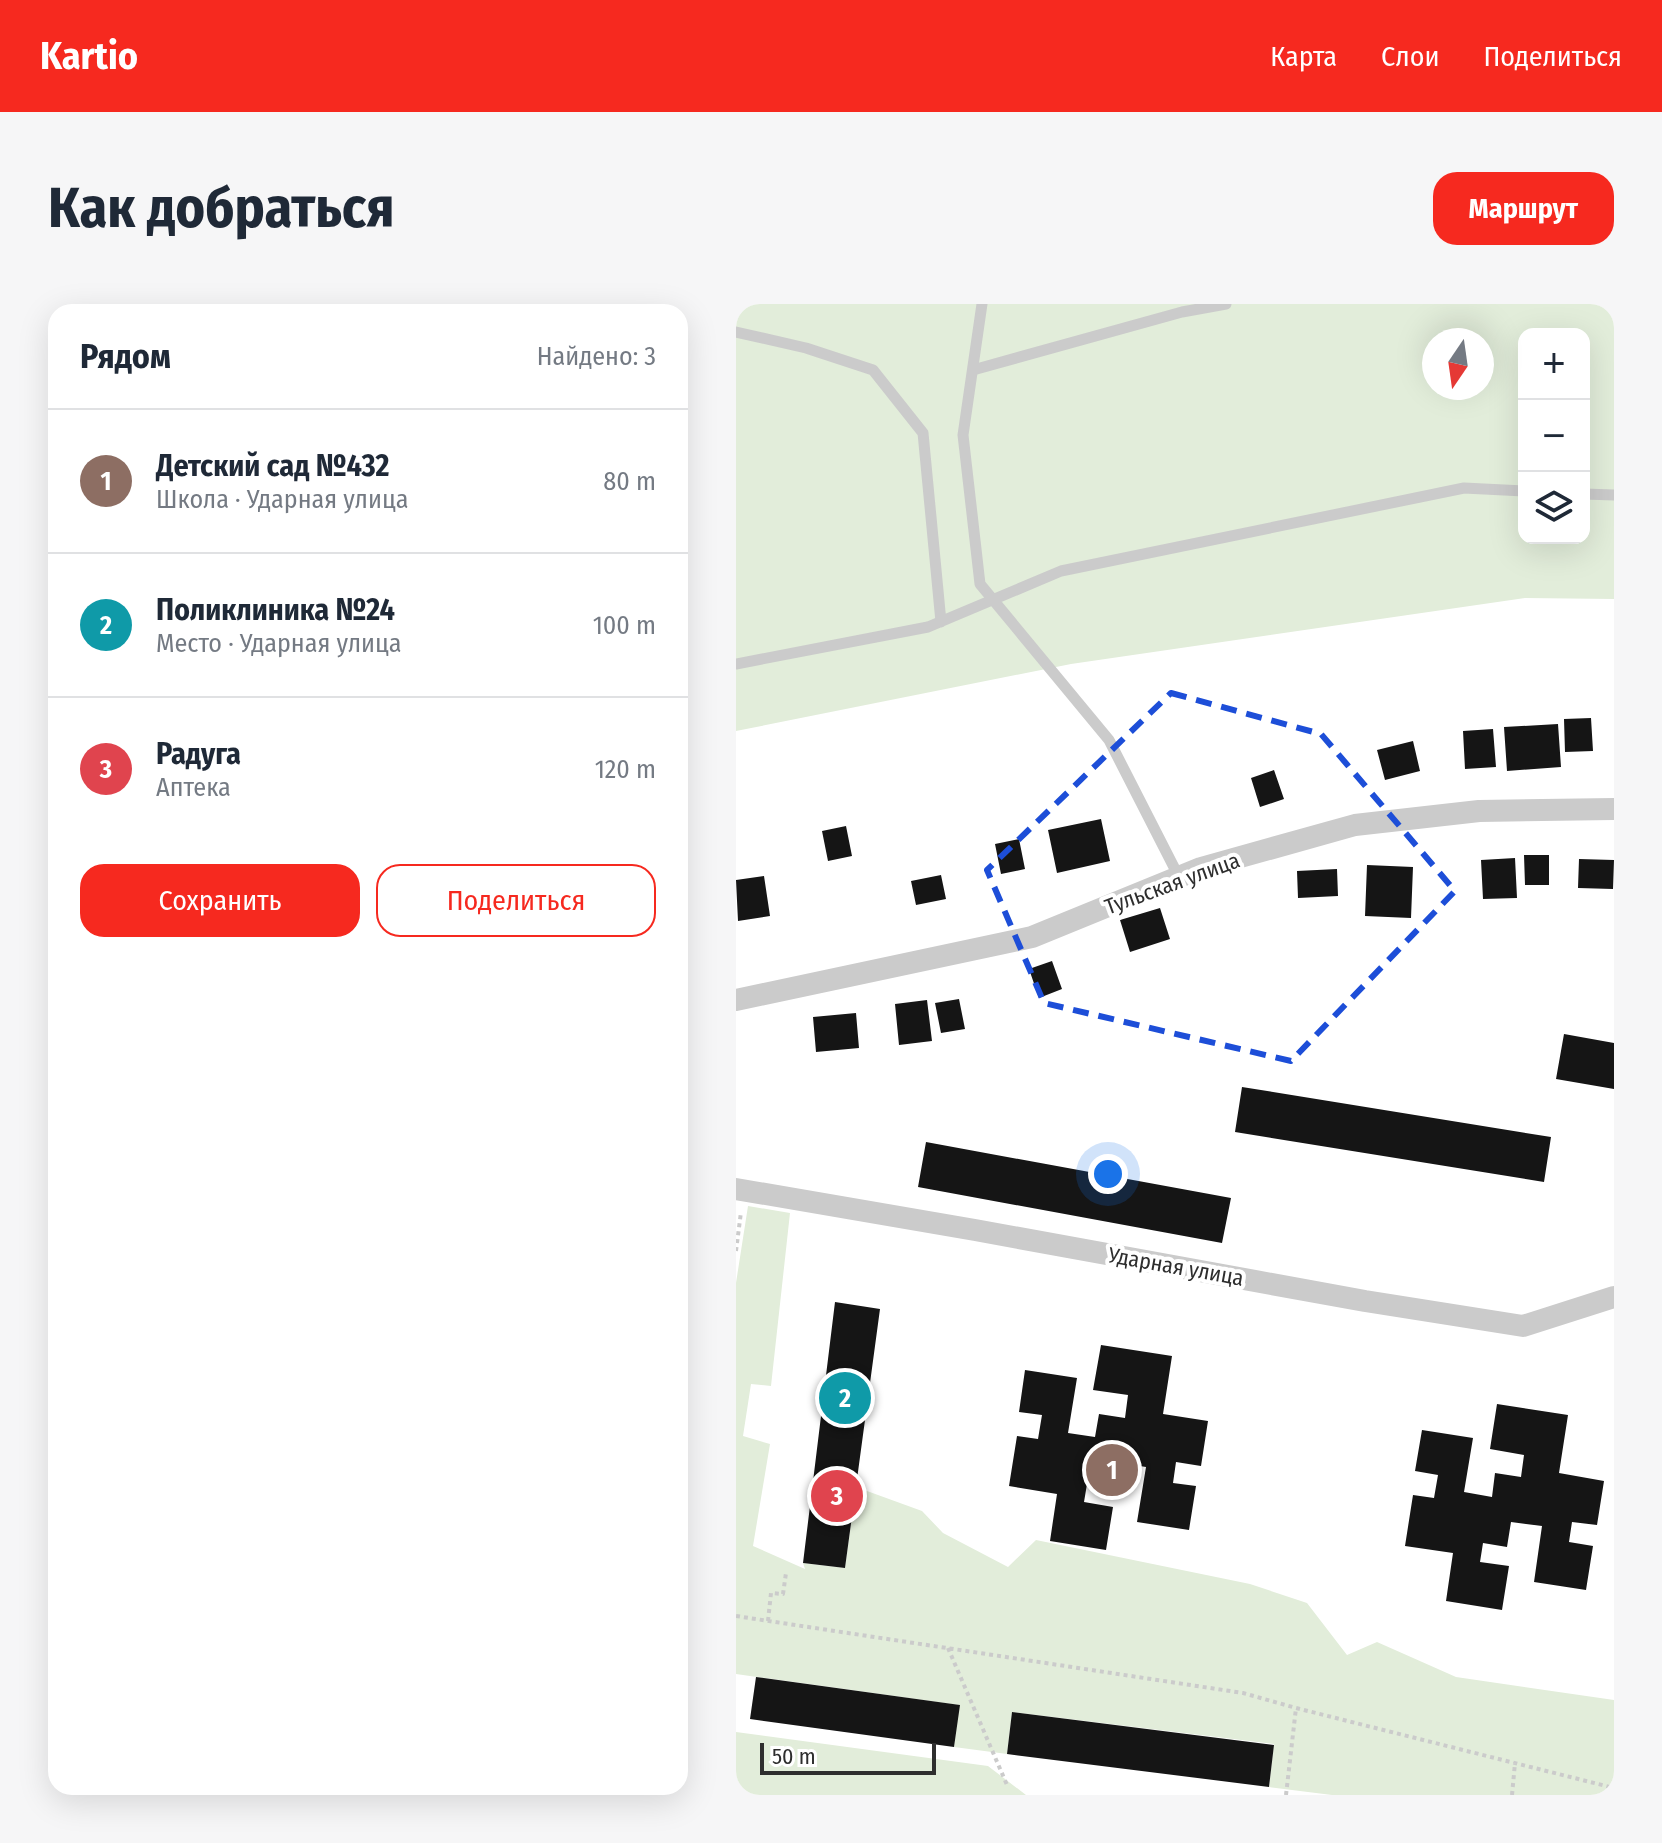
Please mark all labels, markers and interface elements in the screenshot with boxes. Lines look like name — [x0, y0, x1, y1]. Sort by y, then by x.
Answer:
text: Kartio — [40, 33, 138, 79]
text: Карта — [1270, 40, 1337, 73]
text: Слои — [1381, 40, 1439, 73]
text: Поделиться — [1483, 40, 1622, 73]
button: Маршрут — [1433, 172, 1614, 245]
text: Как добраться — [48, 175, 394, 242]
north arrow — [1422, 328, 1494, 400]
map controls — [1518, 328, 1590, 544]
button: + — [1518, 328, 1590, 400]
text: Рядом — [80, 336, 171, 377]
text: Найдено: 3 — [537, 341, 656, 372]
button: − — [1518, 400, 1590, 472]
text: Детский сад №432 — [156, 448, 389, 484]
text: 1 — [101, 466, 112, 497]
text: 80 m — [603, 466, 656, 497]
button: layers — [1518, 472, 1590, 544]
text: Школа · Ударная улица — [156, 484, 408, 515]
text: Поликлиника №24 — [156, 592, 395, 628]
text: 2 — [100, 610, 112, 641]
text: 100 m — [593, 610, 656, 641]
text: Место · Ударная улица — [156, 628, 402, 659]
text: Радуга — [156, 736, 241, 772]
text: 3 — [100, 754, 112, 785]
text: 120 m — [595, 754, 656, 785]
text: Аптека — [156, 772, 231, 803]
street label: Тульская улица — [1101, 847, 1243, 920]
button: Сохранить — [80, 864, 360, 937]
button: Поделиться — [376, 864, 656, 937]
your location — [1088, 1154, 1128, 1194]
street label: Ударная улица — [1105, 1241, 1246, 1292]
pin: 2 — [819, 1368, 871, 1428]
pin: 1 — [1086, 1440, 1138, 1500]
pin: 3 — [811, 1466, 863, 1526]
scale bar — [760, 1739, 936, 1775]
text: 50 m — [772, 1743, 816, 1770]

